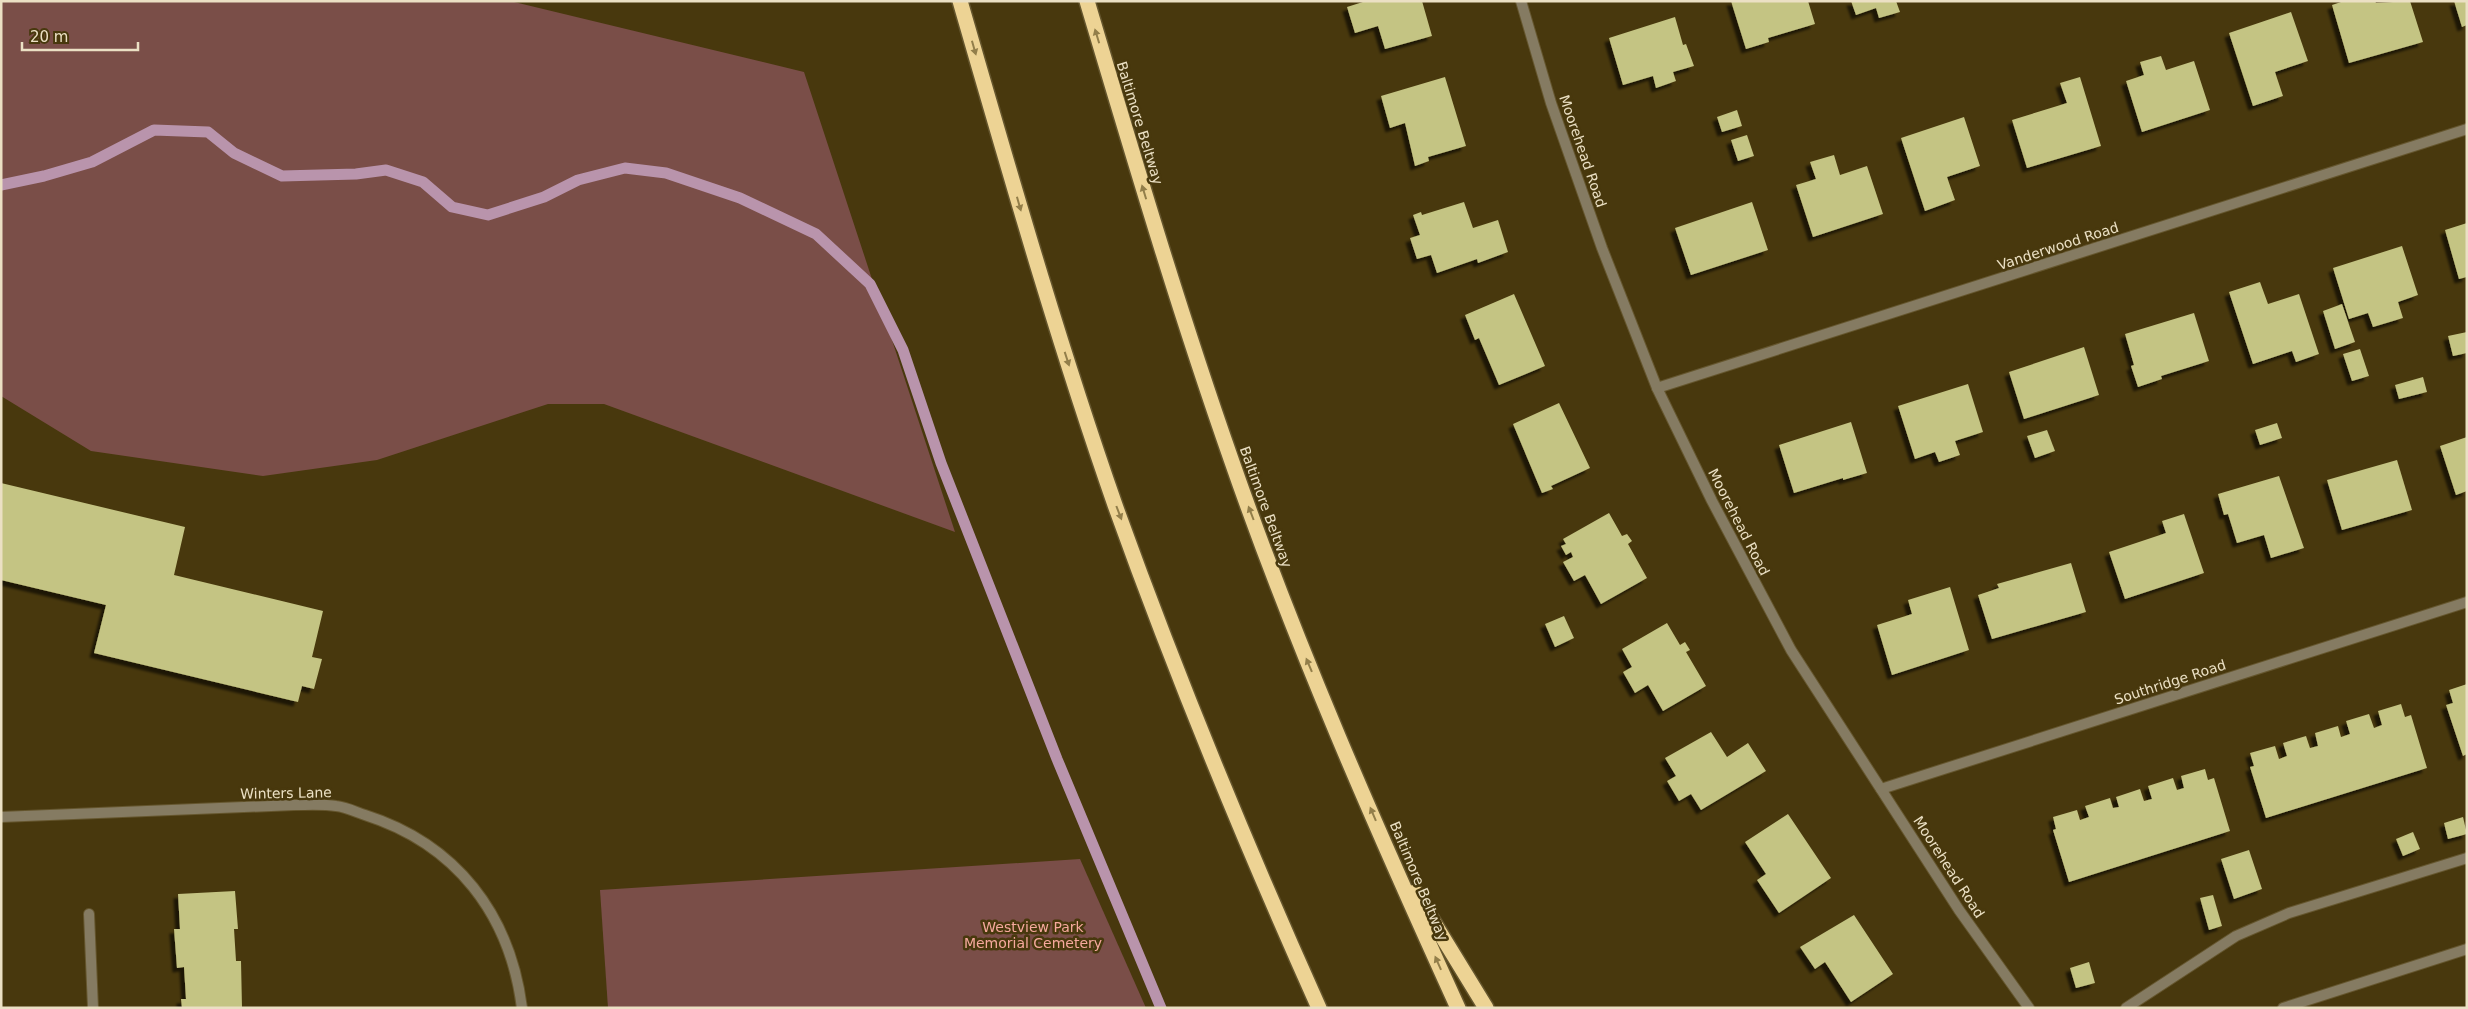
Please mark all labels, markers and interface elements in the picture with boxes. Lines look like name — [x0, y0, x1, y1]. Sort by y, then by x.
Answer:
scale bar — [22, 20, 139, 52]
text: 20 m — [30, 28, 68, 46]
one-way arrow — [1093, 29, 1101, 44]
one-way arrow — [970, 41, 978, 56]
street label: Baltimore Beltway — [1114, 59, 1166, 187]
street label: Moorehead Road — [1556, 93, 1610, 209]
one-way arrow — [1139, 184, 1147, 199]
one-way arrow — [1015, 197, 1023, 212]
street label: Vanderwood Road — [1995, 219, 2121, 273]
one-way arrow — [1064, 352, 1071, 367]
street label: Baltimore Beltway — [1237, 444, 1295, 570]
street label: Moorehead Road — [1705, 466, 1773, 578]
one-way arrow — [1247, 505, 1255, 520]
one-way arrow — [1116, 506, 1123, 521]
street label: Southridge Road — [2112, 656, 2228, 708]
one-way arrow — [1304, 658, 1312, 672]
street label: Winters Lane — [240, 784, 332, 802]
one-way arrow — [1368, 807, 1376, 821]
street label: Moorehead Road — [1910, 813, 1988, 921]
street label: Baltimore Beltway — [1387, 819, 1451, 943]
park label: Westview Park Memorial Cemetery — [964, 919, 1102, 951]
one-way arrow — [1433, 956, 1441, 970]

